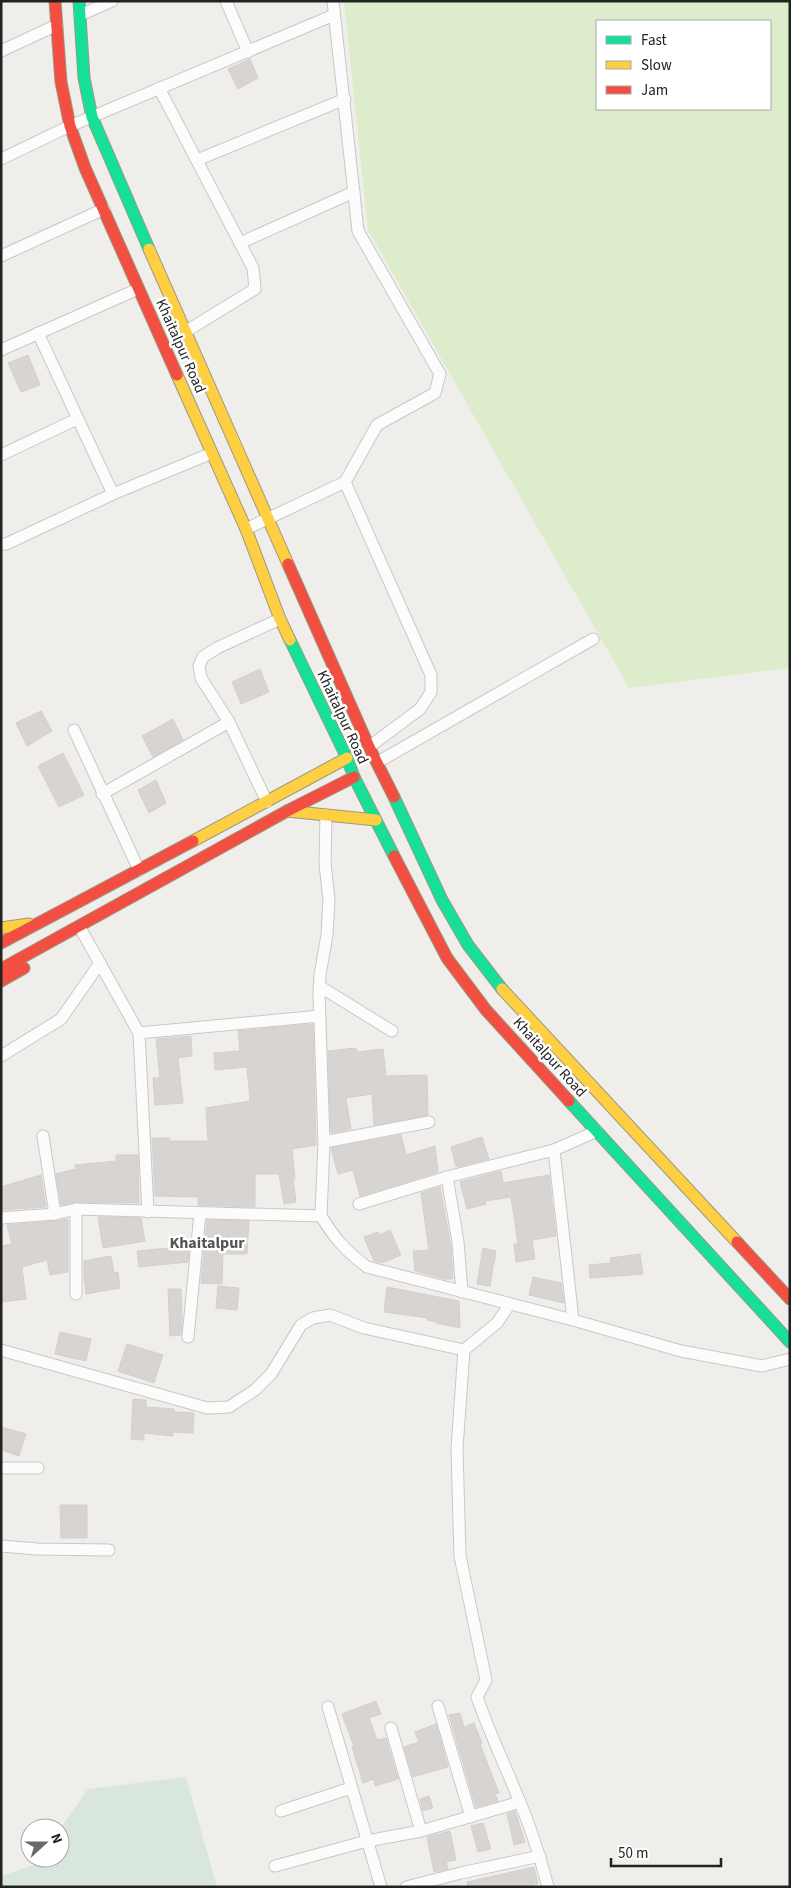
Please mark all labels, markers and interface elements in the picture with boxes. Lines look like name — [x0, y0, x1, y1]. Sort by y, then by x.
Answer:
legend — [596, 20, 771, 110]
text: Fast — [641, 30, 667, 51]
text: Slow — [641, 55, 672, 76]
text: Jam — [641, 80, 668, 101]
street label: Khaitalpur Road — [150, 296, 211, 397]
street label: Khaitalpur Road — [312, 667, 373, 767]
street label: Khaitalpur Road — [508, 1013, 591, 1102]
district label: Khaitalpur — [169, 1232, 245, 1254]
north arrow — [20, 1818, 70, 1868]
text: N — [45, 1831, 67, 1847]
scale bar — [611, 1836, 721, 1868]
text: 50 m — [618, 1843, 648, 1864]

